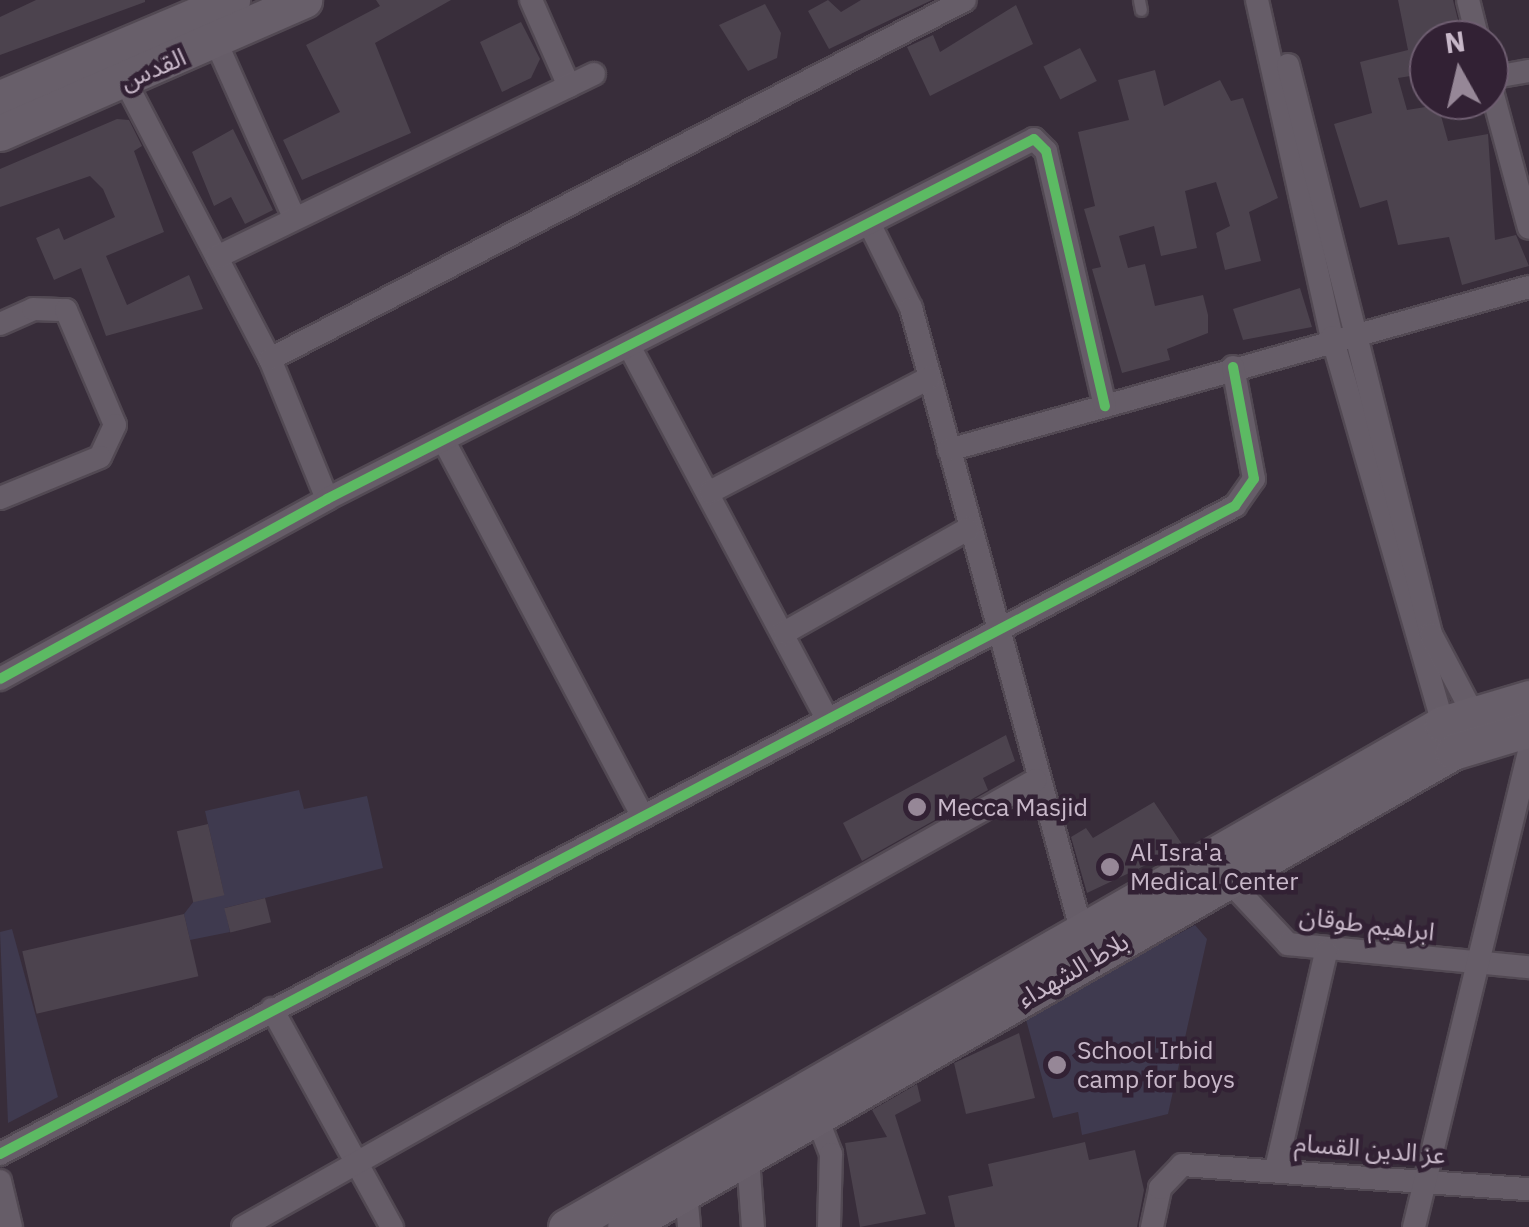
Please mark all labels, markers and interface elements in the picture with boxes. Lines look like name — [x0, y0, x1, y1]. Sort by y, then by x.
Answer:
north arrow — [1409, 20, 1509, 120]
text: N — [1442, 22, 1468, 62]
street label: القدس — [116, 42, 190, 96]
place label: Mecca Masjid — [937, 792, 1088, 822]
marker: Mecca Masjid — [906, 796, 928, 818]
place label: Al Isra'a Medical Center — [1130, 838, 1298, 897]
marker: Al Isra'a Medical Center — [1099, 856, 1121, 878]
street label: ابراهيم طوقان — [1298, 901, 1436, 947]
street label: بلاط الشهداء — [1012, 926, 1134, 1014]
place label: School Irbid camp for boys — [1077, 1036, 1235, 1095]
marker: School Irbid camp for boys — [1046, 1054, 1068, 1076]
street label: عز الدين القسام — [1293, 1127, 1447, 1171]

